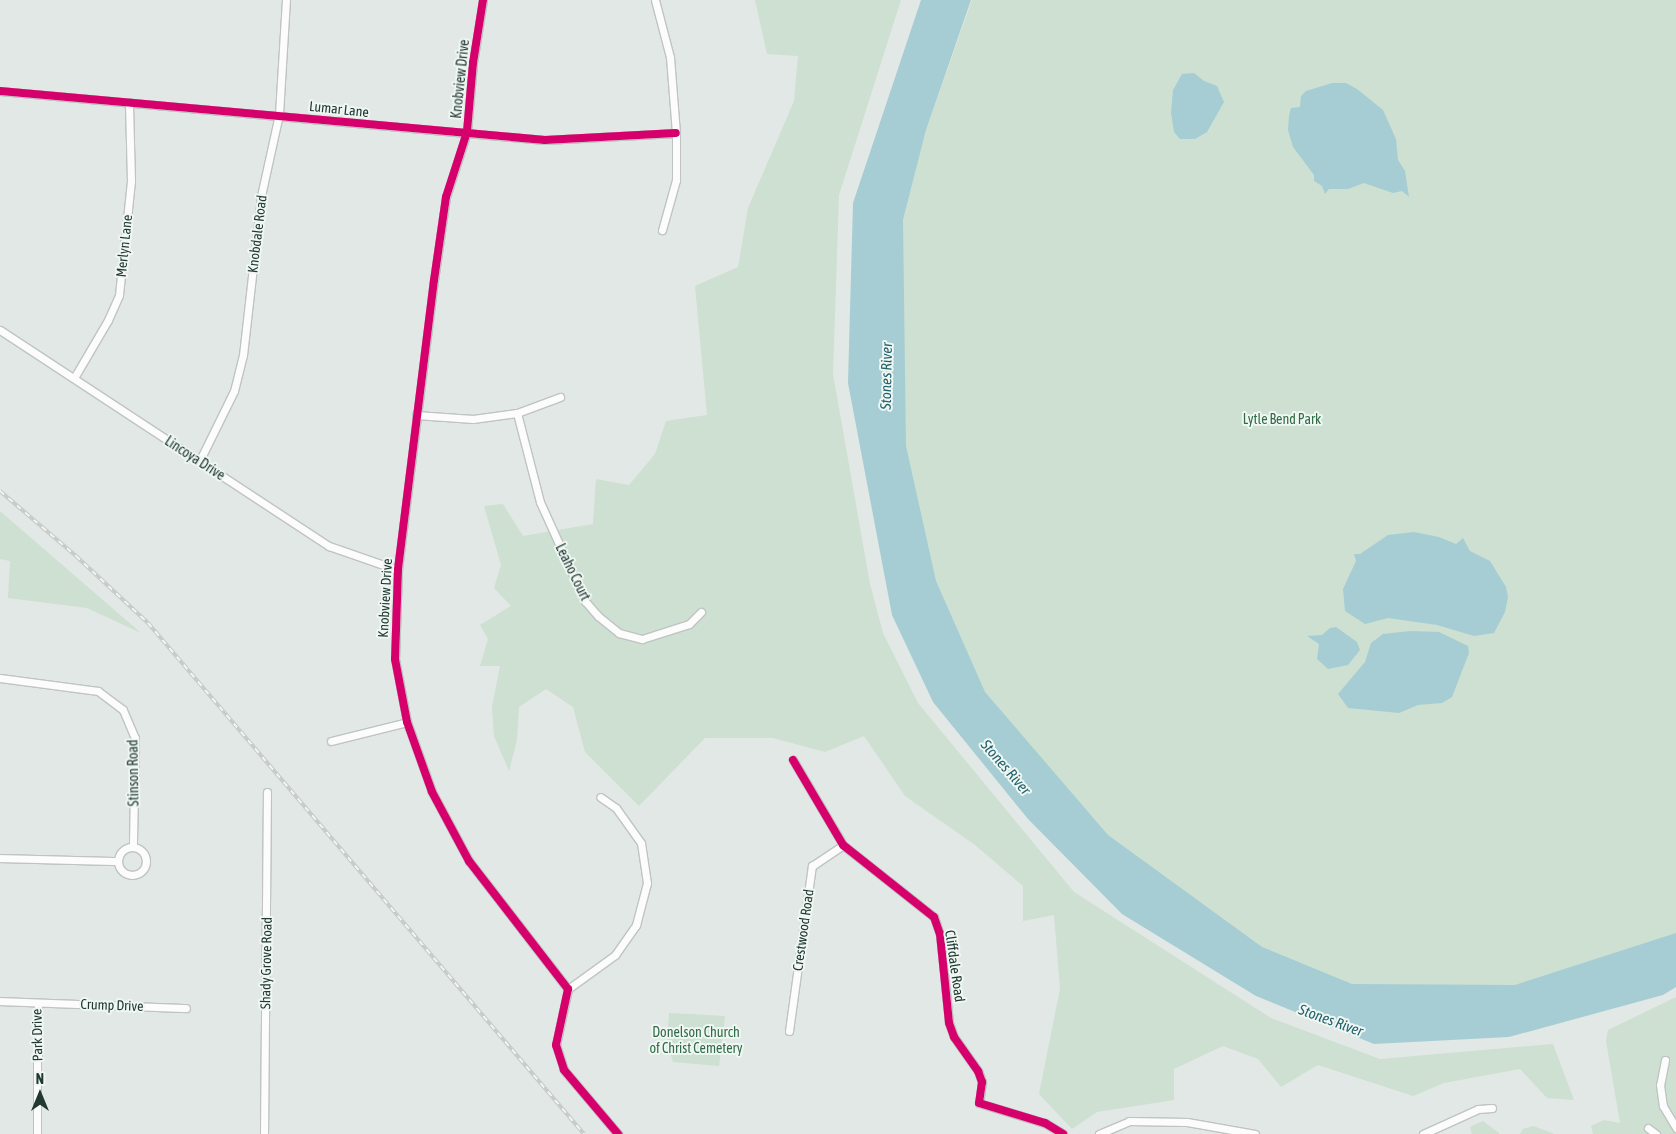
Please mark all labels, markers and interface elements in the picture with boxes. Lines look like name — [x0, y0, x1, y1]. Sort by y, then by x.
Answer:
street label: Knobview Drive — [447, 39, 473, 119]
street label: Lumar Lane — [308, 98, 370, 120]
street label: Knobdale Road — [244, 194, 270, 274]
street label: Merlyn Lane — [112, 214, 136, 278]
water label: Stones River — [876, 342, 896, 410]
park label: Lytle Bend Park — [1243, 411, 1321, 427]
street label: Lincoya Drive — [162, 432, 228, 484]
street label: Leaho Court — [552, 541, 594, 603]
street label: Knobview Drive — [375, 558, 395, 638]
water label: Stones River — [977, 736, 1035, 798]
street label: Stinson Road — [124, 739, 142, 807]
street label: Crestwood Road — [789, 888, 817, 972]
street label: Shady Grove Road — [257, 917, 275, 1009]
street label: Cliffdale Road — [942, 929, 968, 1003]
street label: Crump Drive — [80, 996, 144, 1014]
water label: Stones River — [1296, 1000, 1366, 1040]
street label: Park Drive — [28, 1009, 46, 1061]
park label: Donelson Church of Christ Cemetery — [650, 1024, 742, 1056]
north arrow — [15, 1069, 65, 1119]
text: N — [36, 1071, 44, 1087]

